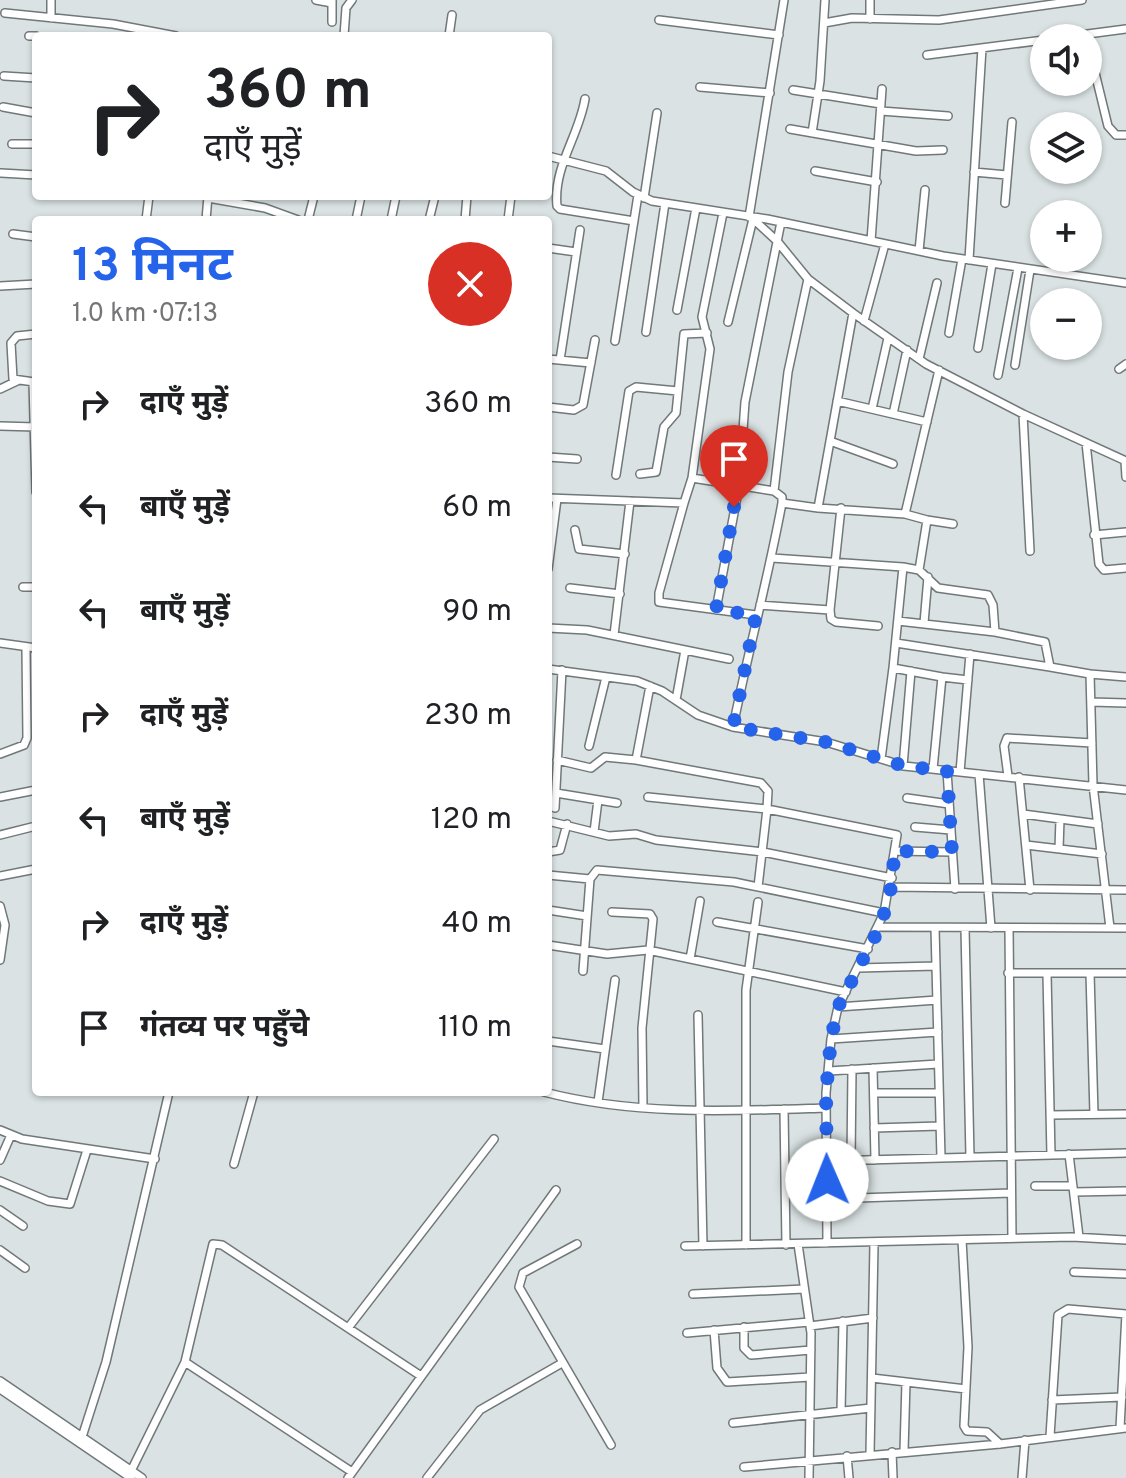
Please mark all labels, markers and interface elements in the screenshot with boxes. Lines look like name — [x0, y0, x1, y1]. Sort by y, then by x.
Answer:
map controls — [1030, 24, 1102, 360]
button: sound — [1030, 24, 1102, 96]
text: 360 m — [204, 58, 372, 128]
icon: right — [72, 64, 176, 168]
button: layers — [1030, 112, 1102, 184]
text: दाएँ मुड़ें — [204, 127, 302, 173]
button: + — [1030, 200, 1102, 272]
text: 13 मिनट — [72, 238, 233, 298]
button: close — [428, 242, 512, 326]
button: − — [1030, 288, 1102, 360]
text: 1.0 km · 07:13 — [72, 298, 218, 331]
icon: right — [72, 382, 116, 426]
text: दाएँ मुड़ें — [140, 386, 228, 423]
text: 360 m — [424, 386, 512, 423]
pin — [700, 425, 768, 507]
icon: arrive — [712, 437, 756, 481]
icon: left — [72, 486, 116, 530]
text: बाएँ मुड़ें — [140, 490, 230, 527]
text: 60 m — [442, 490, 512, 527]
icon: left — [72, 590, 116, 634]
text: बाएँ मुड़ें — [140, 594, 230, 631]
text: 90 m — [443, 594, 512, 631]
icon: right — [72, 694, 116, 738]
text: दाएँ मुड़ें — [140, 698, 228, 735]
text: 230 m — [424, 698, 512, 735]
icon: left — [72, 798, 116, 842]
text: बाएँ मुड़ें — [140, 802, 230, 839]
text: 120 m — [431, 802, 512, 839]
icon: right — [72, 902, 116, 946]
text: दाएँ मुड़ें — [140, 906, 228, 943]
text: 40 m — [442, 906, 512, 943]
icon: arrive — [72, 1006, 116, 1050]
text: गंतव्य पर पहुँचे — [140, 1010, 309, 1047]
text: 110 m — [438, 1010, 512, 1047]
position arrow — [785, 1138, 869, 1222]

